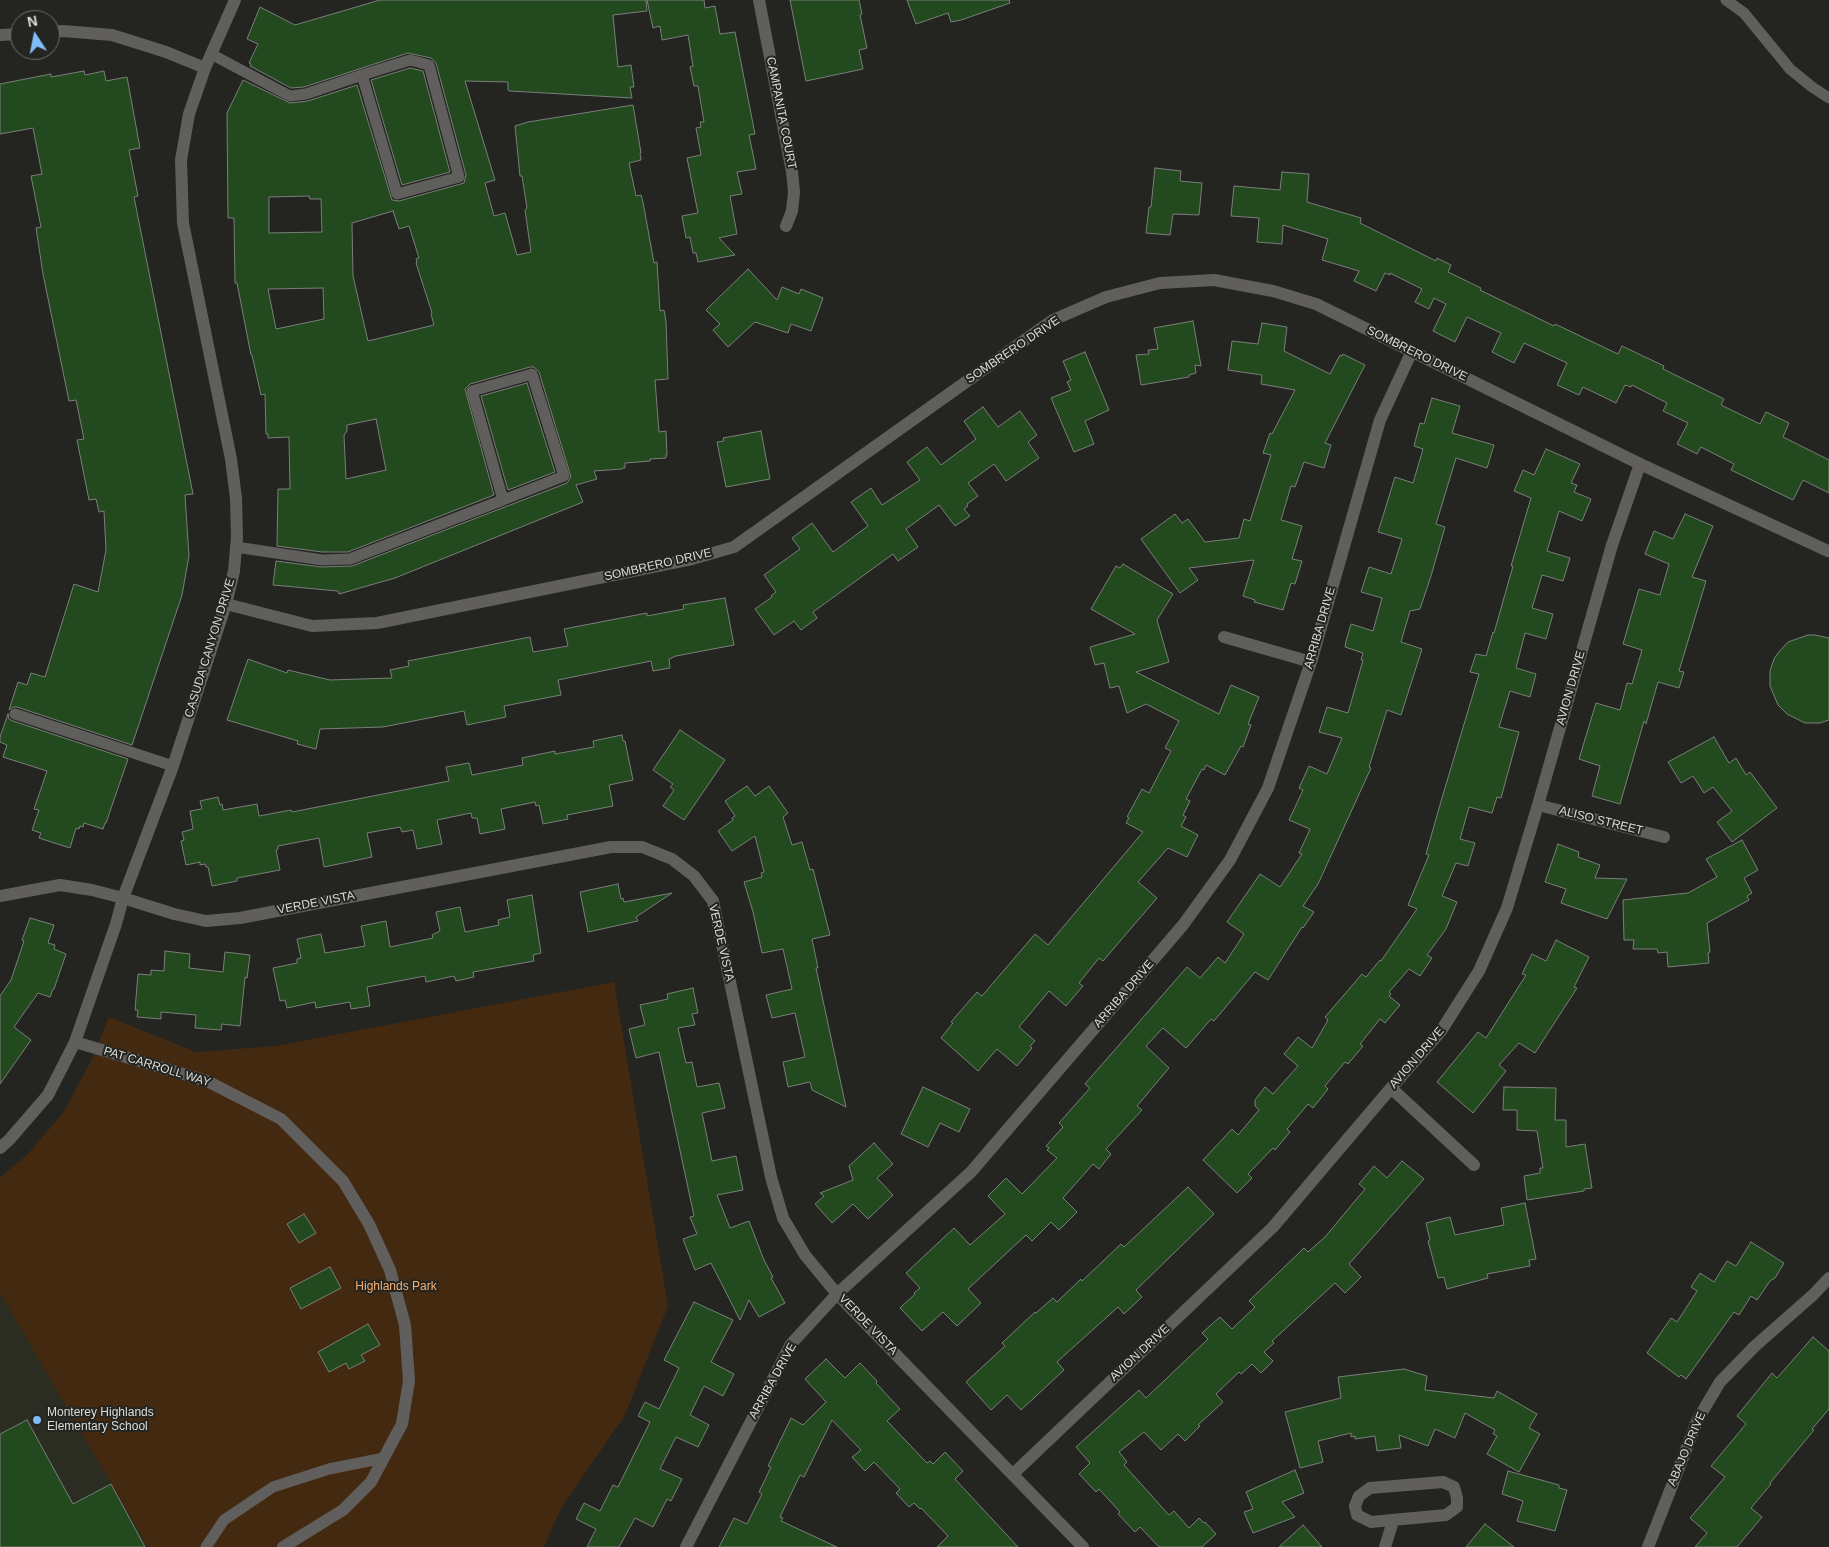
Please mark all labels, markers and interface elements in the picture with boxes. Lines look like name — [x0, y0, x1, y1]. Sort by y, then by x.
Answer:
north arrow — [10, 10, 60, 60]
text: N — [26, 12, 39, 30]
street label: CAMPANITA COURT — [763, 56, 799, 170]
street label: SOMBRERO DRIVE — [963, 313, 1063, 387]
street label: SOMBRERO DRIVE — [1364, 323, 1470, 385]
street label: SOMBRERO DRIVE — [603, 546, 713, 584]
street label: CASUDA CANYON DRIVE — [182, 577, 238, 719]
street label: ARRIBA DRIVE — [1301, 585, 1339, 671]
street label: AVION DRIVE — [1554, 649, 1588, 727]
street label: ALISO STREET — [1558, 804, 1644, 838]
street label: VERDE VISTA — [276, 888, 356, 918]
street label: VERDE VISTA — [705, 903, 737, 983]
street label: ARRIBA DRIVE — [1091, 957, 1157, 1031]
street label: AVION DRIVE — [1386, 1024, 1448, 1092]
street label: PAT CARROLL WAY — [102, 1044, 212, 1090]
park label: Highlands Park — [355, 1280, 437, 1294]
street label: VERDE VISTA — [836, 1292, 900, 1358]
street label: AVION DRIVE — [1107, 1322, 1173, 1384]
street label: ARRIBA DRIVE — [746, 1340, 800, 1422]
place label: Monterey Highlands Elementary School — [47, 1406, 154, 1434]
street label: ABAJO DRIVE — [1665, 1410, 1709, 1488]
marker: Monterey Highlands Elementary School — [31, 1414, 43, 1426]

